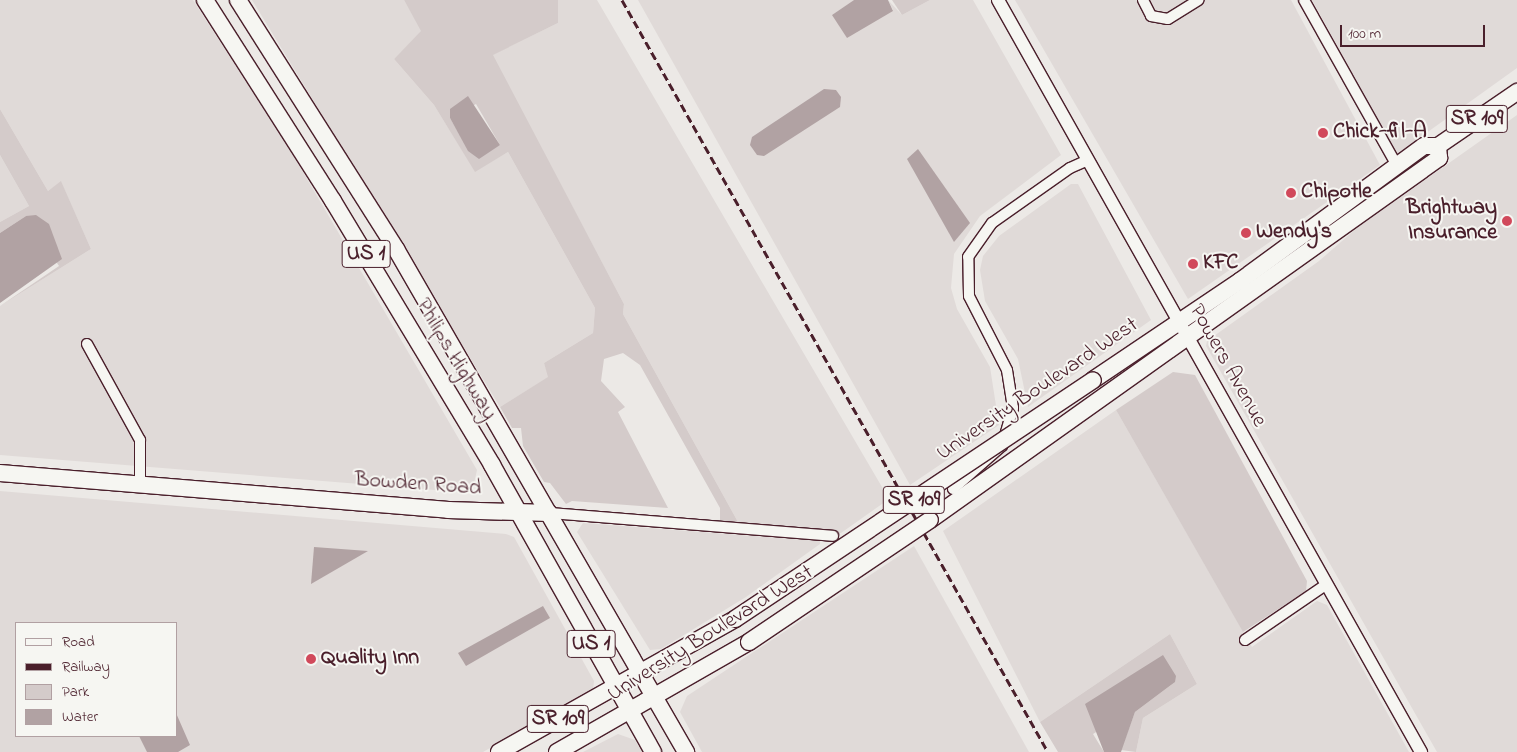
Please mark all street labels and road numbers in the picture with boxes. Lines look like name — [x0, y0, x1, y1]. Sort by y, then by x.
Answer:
road number: SR 109 — [1446, 100, 1508, 138]
road number: US 1 — [341, 235, 391, 272]
street label: Philips Highway — [408, 295, 502, 425]
street label: Powers Avenue — [1182, 300, 1272, 432]
street label: University Boulevard West — [932, 313, 1144, 467]
street label: Bowden Road — [354, 467, 482, 503]
road number: SR 109 — [883, 482, 945, 518]
street label: University Boulevard West — [603, 560, 819, 708]
road number: US 1 — [566, 626, 616, 662]
road number: SR 109 — [527, 701, 589, 738]

